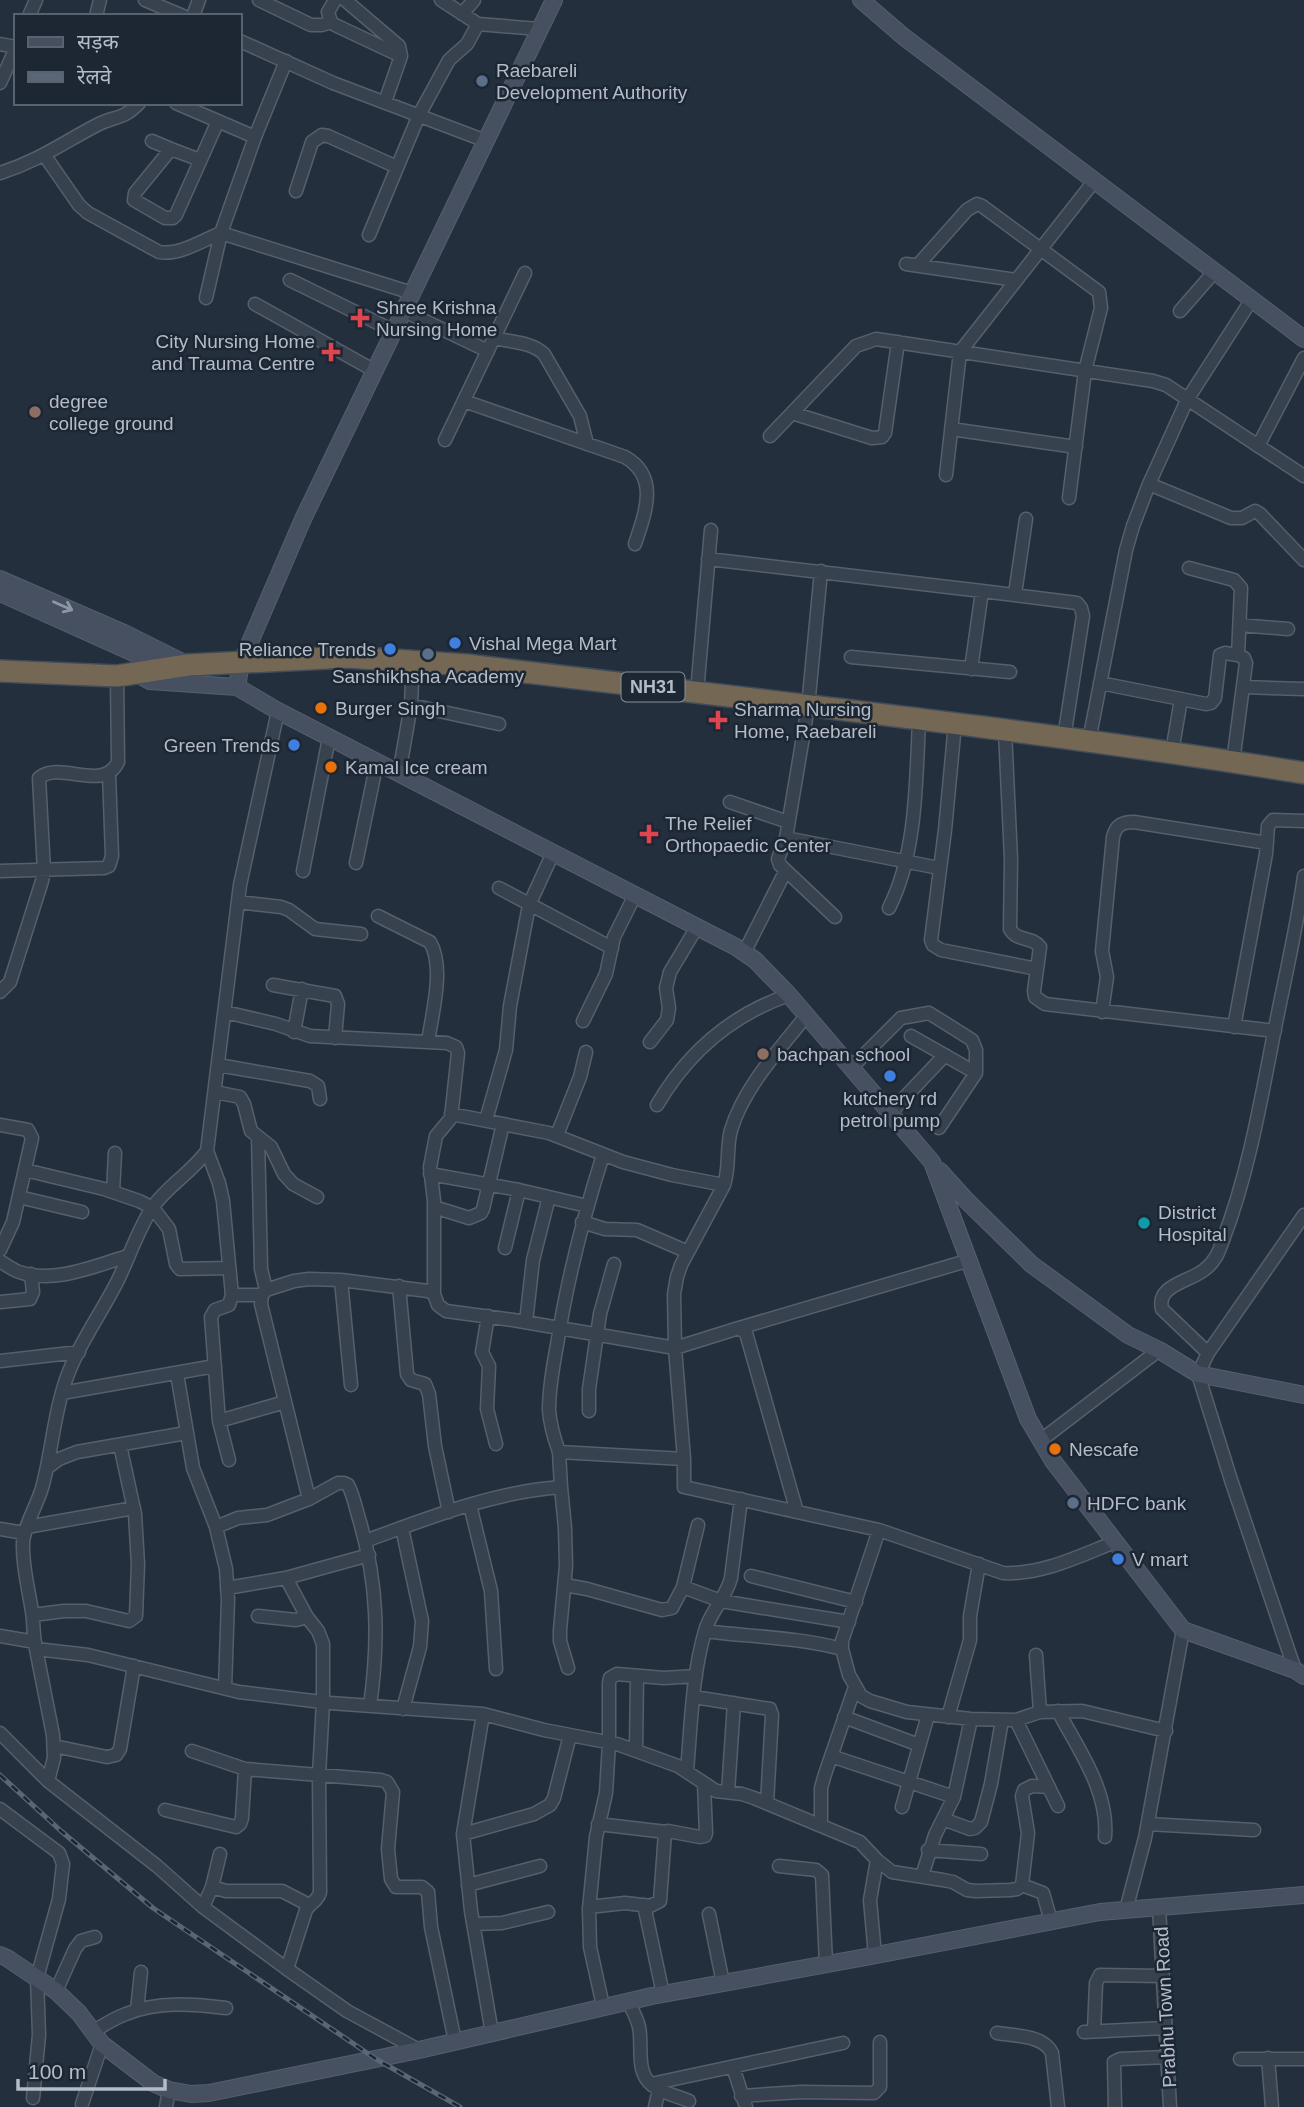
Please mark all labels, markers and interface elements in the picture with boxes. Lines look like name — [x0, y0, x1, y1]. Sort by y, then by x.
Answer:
legend — [14, 14, 242, 105]
text: सड़क — [77, 30, 119, 53]
place label: Raebareli Development Authority — [496, 60, 688, 103]
text: रेलवे — [76, 65, 112, 88]
marker: Raebareli Development Authority — [474, 73, 490, 89]
place label: Shree Krishna Nursing Home — [376, 297, 497, 340]
marker: Shree Krishna Nursing Home — [350, 308, 370, 328]
place label: City Nursing Home and Trauma Centre — [151, 331, 315, 374]
marker: City Nursing Home and Trauma Centre — [321, 342, 341, 362]
place label: degree college ground — [49, 391, 174, 434]
marker: degree college ground — [27, 404, 43, 420]
one-way arrow — [51, 600, 73, 613]
place label: Vishal Mega Mart — [469, 633, 617, 654]
marker: Vishal Mega Mart — [447, 635, 463, 651]
place label: Reliance Trends — [239, 639, 376, 660]
marker: Reliance Trends — [382, 641, 398, 657]
marker: Sanshikhsha Academy — [420, 646, 436, 662]
place label: Sanshikhsha Academy — [332, 666, 525, 687]
road number: NH31 — [622, 672, 684, 702]
place label: Burger Singh — [335, 698, 446, 719]
place label: Sharma Nursing Home, Raebareli — [734, 699, 877, 742]
marker: Burger Singh — [313, 700, 329, 716]
marker: Sharma Nursing Home, Raebareli — [708, 710, 728, 730]
place label: Green Trends — [164, 735, 280, 756]
marker: Green Trends — [286, 737, 302, 753]
place label: Kamal Ice cream — [345, 757, 488, 778]
marker: Kamal Ice cream — [323, 759, 339, 775]
place label: The Relief Orthopaedic Center — [665, 813, 831, 856]
marker: The Relief Orthopaedic Center — [639, 824, 659, 844]
place label: bachpan school — [777, 1044, 910, 1065]
marker: bachpan school — [755, 1046, 771, 1062]
marker: kutchery rd petrol pump — [882, 1068, 898, 1084]
place label: kutchery rd petrol pump — [840, 1088, 940, 1131]
place label: District Hospital — [1158, 1202, 1227, 1245]
marker: District Hospital — [1136, 1215, 1152, 1231]
place label: Nescafe — [1069, 1439, 1139, 1460]
marker: Nescafe — [1047, 1441, 1063, 1457]
place label: HDFC bank — [1087, 1493, 1187, 1514]
marker: HDFC bank — [1065, 1495, 1081, 1511]
place label: V mart — [1132, 1549, 1189, 1570]
marker: V mart — [1110, 1551, 1126, 1567]
street label: Prabhu Town Road — [1151, 1926, 1180, 2088]
scale bar — [18, 2048, 164, 2092]
text: 100 m — [28, 2060, 86, 2083]

